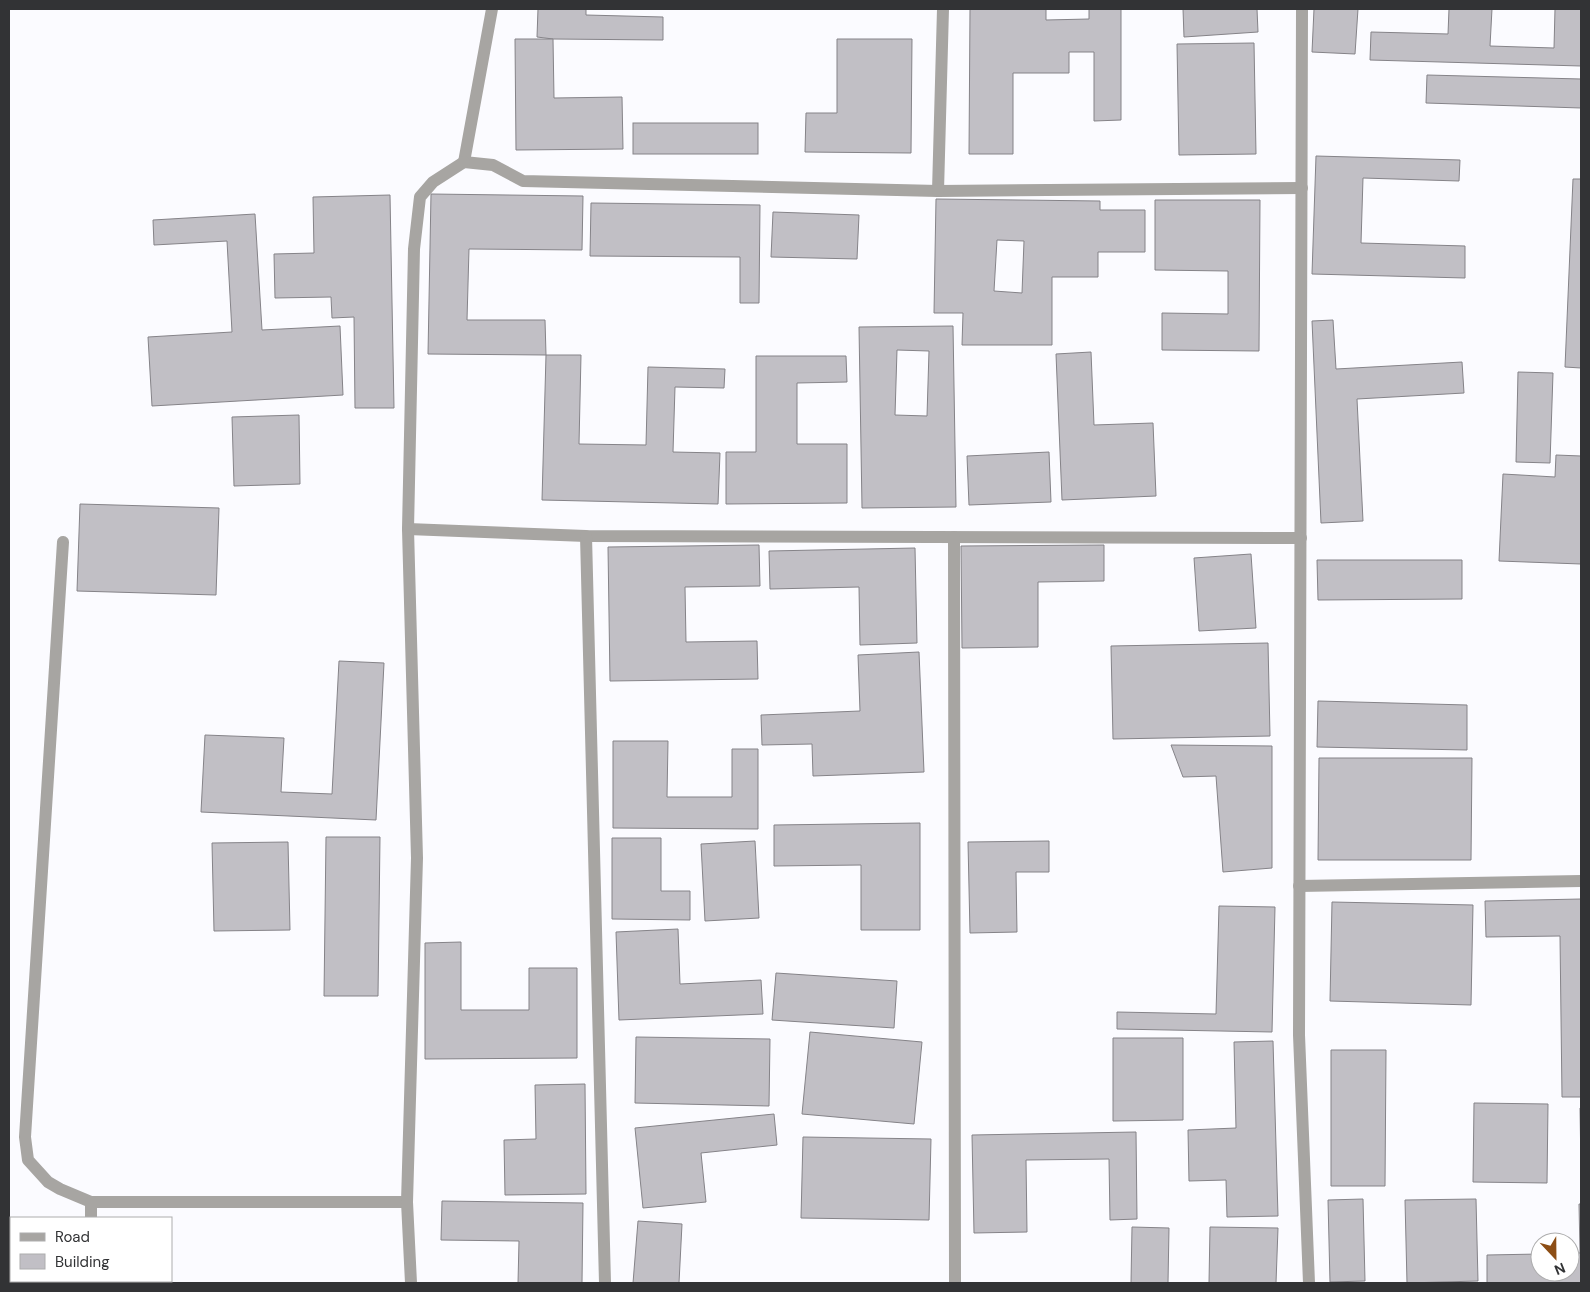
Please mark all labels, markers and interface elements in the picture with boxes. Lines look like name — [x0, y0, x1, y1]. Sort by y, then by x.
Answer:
legend — [10, 1217, 172, 1282]
text: Road — [55, 1227, 90, 1247]
north arrow — [1530, 1232, 1580, 1282]
text: Building — [55, 1252, 110, 1272]
text: N — [1552, 1259, 1568, 1279]

